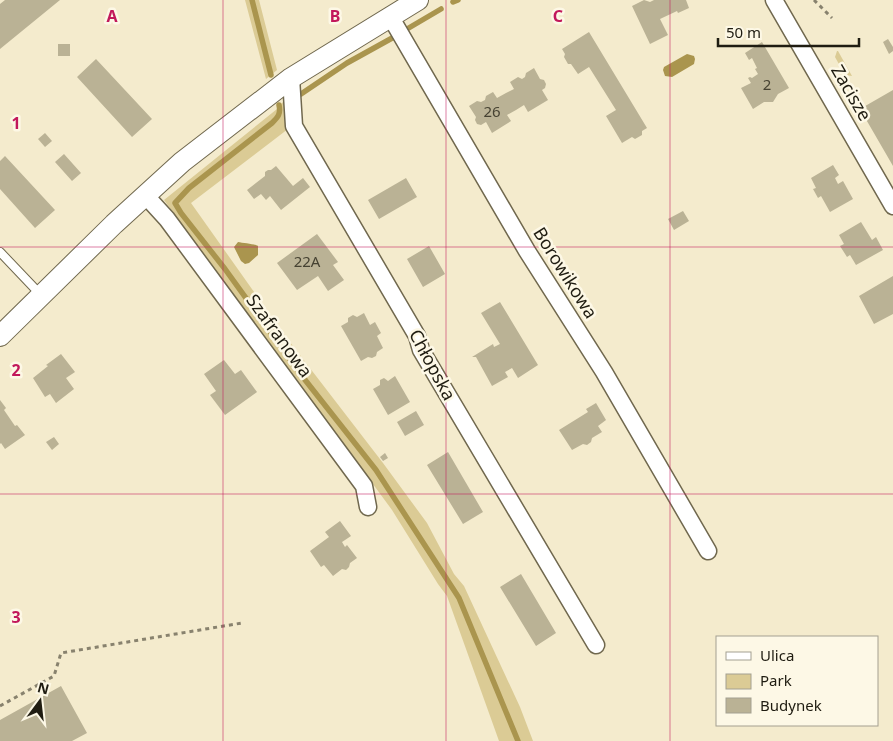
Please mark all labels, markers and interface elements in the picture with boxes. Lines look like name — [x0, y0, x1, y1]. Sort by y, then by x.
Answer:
text: A — [106, 5, 118, 27]
text: B — [330, 5, 340, 27]
text: C — [553, 5, 563, 27]
scale bar — [718, 15, 859, 47]
text: 50 m — [726, 22, 761, 42]
street label: Zacisze — [826, 60, 877, 125]
house number: 2 — [763, 74, 771, 94]
house number: 26 — [483, 101, 501, 121]
text: 1 — [11, 112, 21, 134]
street label: Borowikowa — [528, 222, 603, 323]
house number: 22A — [294, 251, 321, 271]
street label: Szafranowa — [241, 289, 318, 382]
street label: Chłopska — [404, 325, 462, 404]
text: 2 — [11, 359, 21, 381]
text: 3 — [11, 606, 21, 628]
legend — [716, 636, 878, 726]
text: Ulica — [760, 645, 794, 665]
text: Park — [760, 670, 792, 690]
north arrow — [15, 676, 65, 726]
text: N — [36, 677, 51, 699]
text: Budynek — [760, 695, 822, 715]

